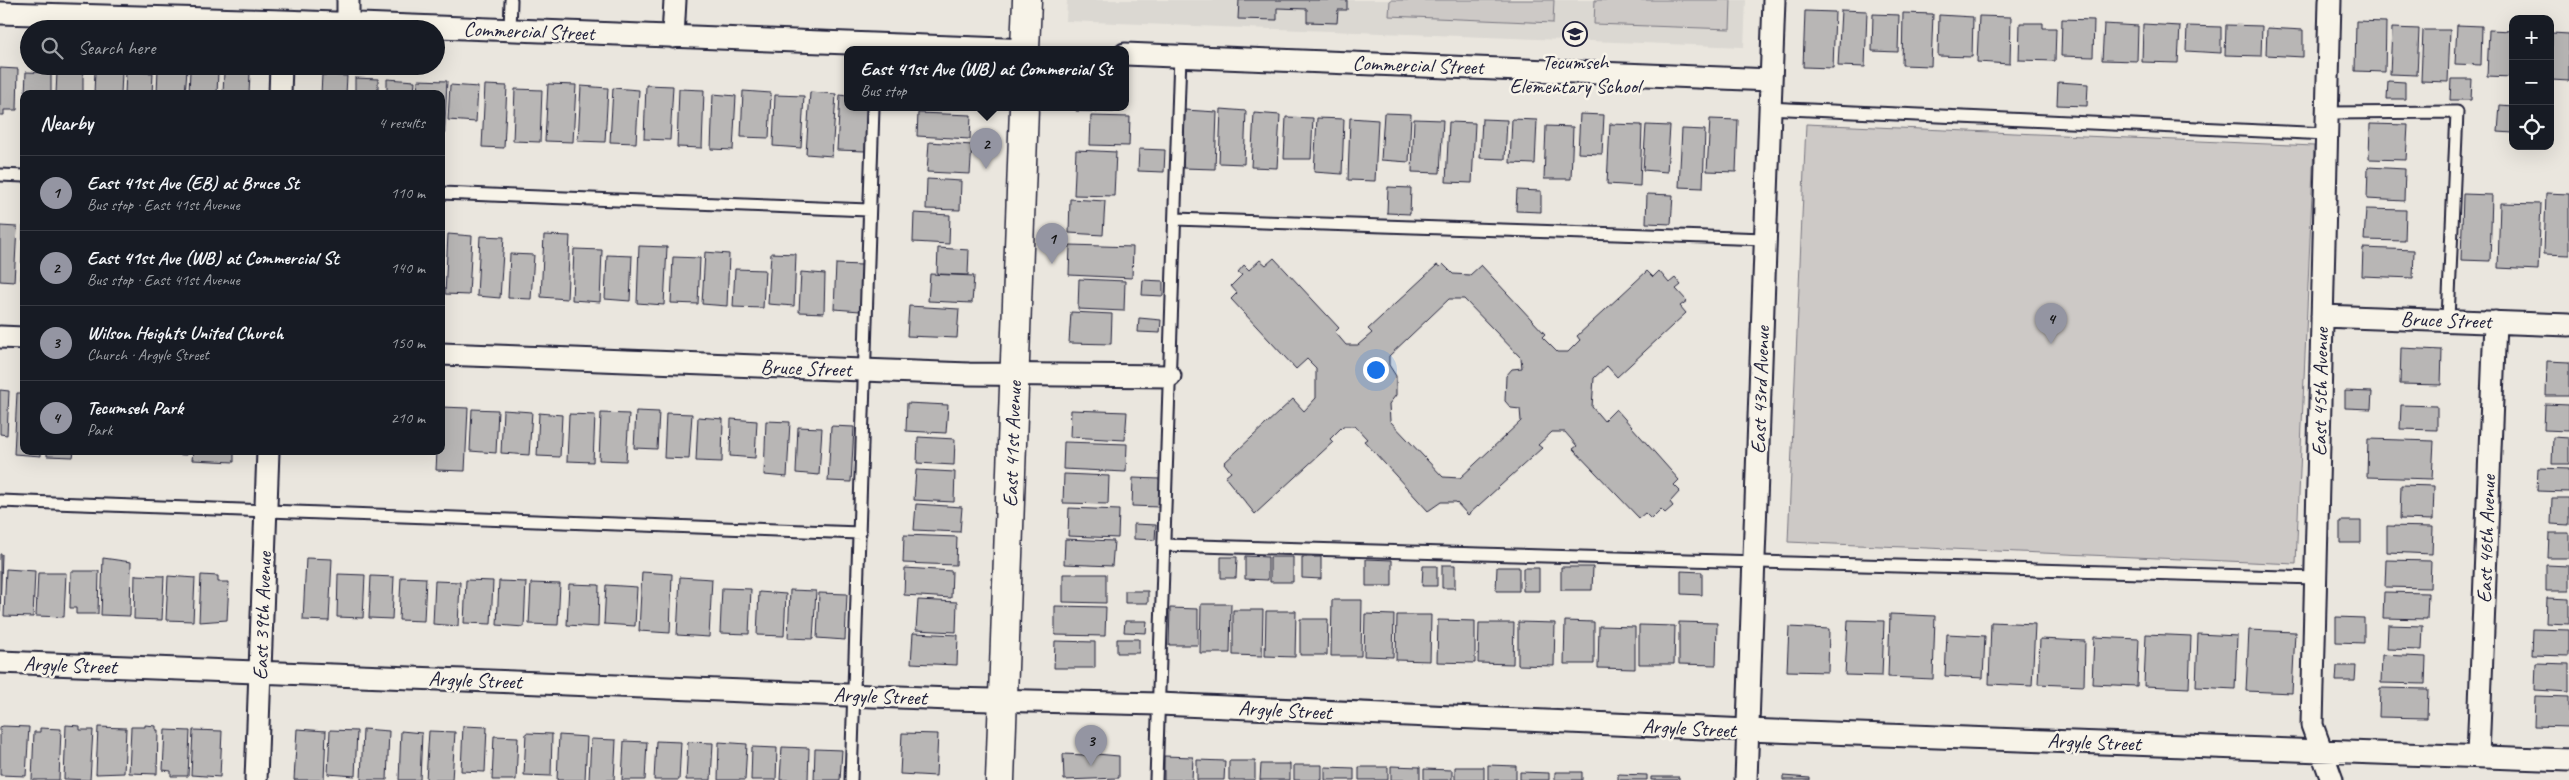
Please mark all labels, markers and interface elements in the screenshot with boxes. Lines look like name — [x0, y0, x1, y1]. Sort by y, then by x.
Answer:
map controls — [2509, 15, 2554, 150]
button: + — [2509, 15, 2554, 60]
street label: Commercial Street — [463, 16, 597, 46]
search box — [20, 20, 445, 75]
school or university icon: Tecumseh Elementary School — [1562, 21, 1588, 47]
icon: search — [38, 34, 66, 62]
text: Search here — [78, 36, 155, 60]
popup — [844, 46, 1129, 111]
place label: Tecumseh Elementary School — [1509, 49, 1644, 99]
street label: Commercial Street — [1352, 50, 1486, 80]
text: East 41st Ave (WB) at Commercial St — [861, 57, 1112, 81]
button: − — [2509, 60, 2554, 105]
text: Bus stop — [861, 81, 907, 101]
button: locate — [2509, 105, 2554, 150]
text: Nearby — [40, 110, 93, 136]
text: 4 results — [378, 113, 425, 133]
pin: 2 — [970, 128, 1002, 169]
text: East 41st Ave (EB) at Bruce St — [87, 171, 299, 195]
text: 1 — [52, 183, 60, 203]
text: 110 m — [391, 183, 425, 203]
text: Bus stop · East 41st Avenue — [87, 195, 240, 215]
pin: 1 — [1036, 223, 1068, 264]
text: East 41st Ave (WB) at Commercial St — [87, 246, 339, 270]
text: 2 — [52, 258, 60, 278]
text: 140 m — [391, 258, 425, 278]
text: Bus stop · East 41st Avenue — [87, 270, 240, 290]
pin: 4 — [2035, 303, 2067, 344]
street label: Bruce Street — [2400, 305, 2494, 335]
text: Wilson Heights United Church — [87, 321, 283, 345]
street label: East 43rd Avenue — [1745, 325, 1775, 454]
street label: East 45th Avenue — [2306, 326, 2334, 456]
text: 3 — [52, 333, 60, 353]
text: 150 m — [391, 333, 425, 353]
text: Church · Argyle Street — [87, 345, 209, 365]
street label: Bruce Street — [760, 353, 854, 383]
your location — [1363, 357, 1389, 383]
street label: East 41st Avenue — [997, 379, 1027, 507]
text: Tecumseh Park — [87, 396, 183, 420]
text: 4 — [52, 408, 60, 428]
text: 210 m — [391, 408, 425, 428]
text: Park — [87, 420, 112, 440]
street label: East 46th Avenue — [2471, 473, 2501, 604]
street label: East 39th Avenue — [247, 550, 277, 681]
street label: Argyle Street — [23, 650, 119, 680]
street label: Argyle Street — [428, 665, 524, 695]
street label: Argyle Street — [833, 681, 929, 711]
street label: Argyle Street — [1238, 695, 1334, 726]
street label: Argyle Street — [1642, 713, 1738, 744]
pin: 3 — [1075, 725, 1107, 766]
street label: Argyle Street — [2047, 727, 2143, 757]

